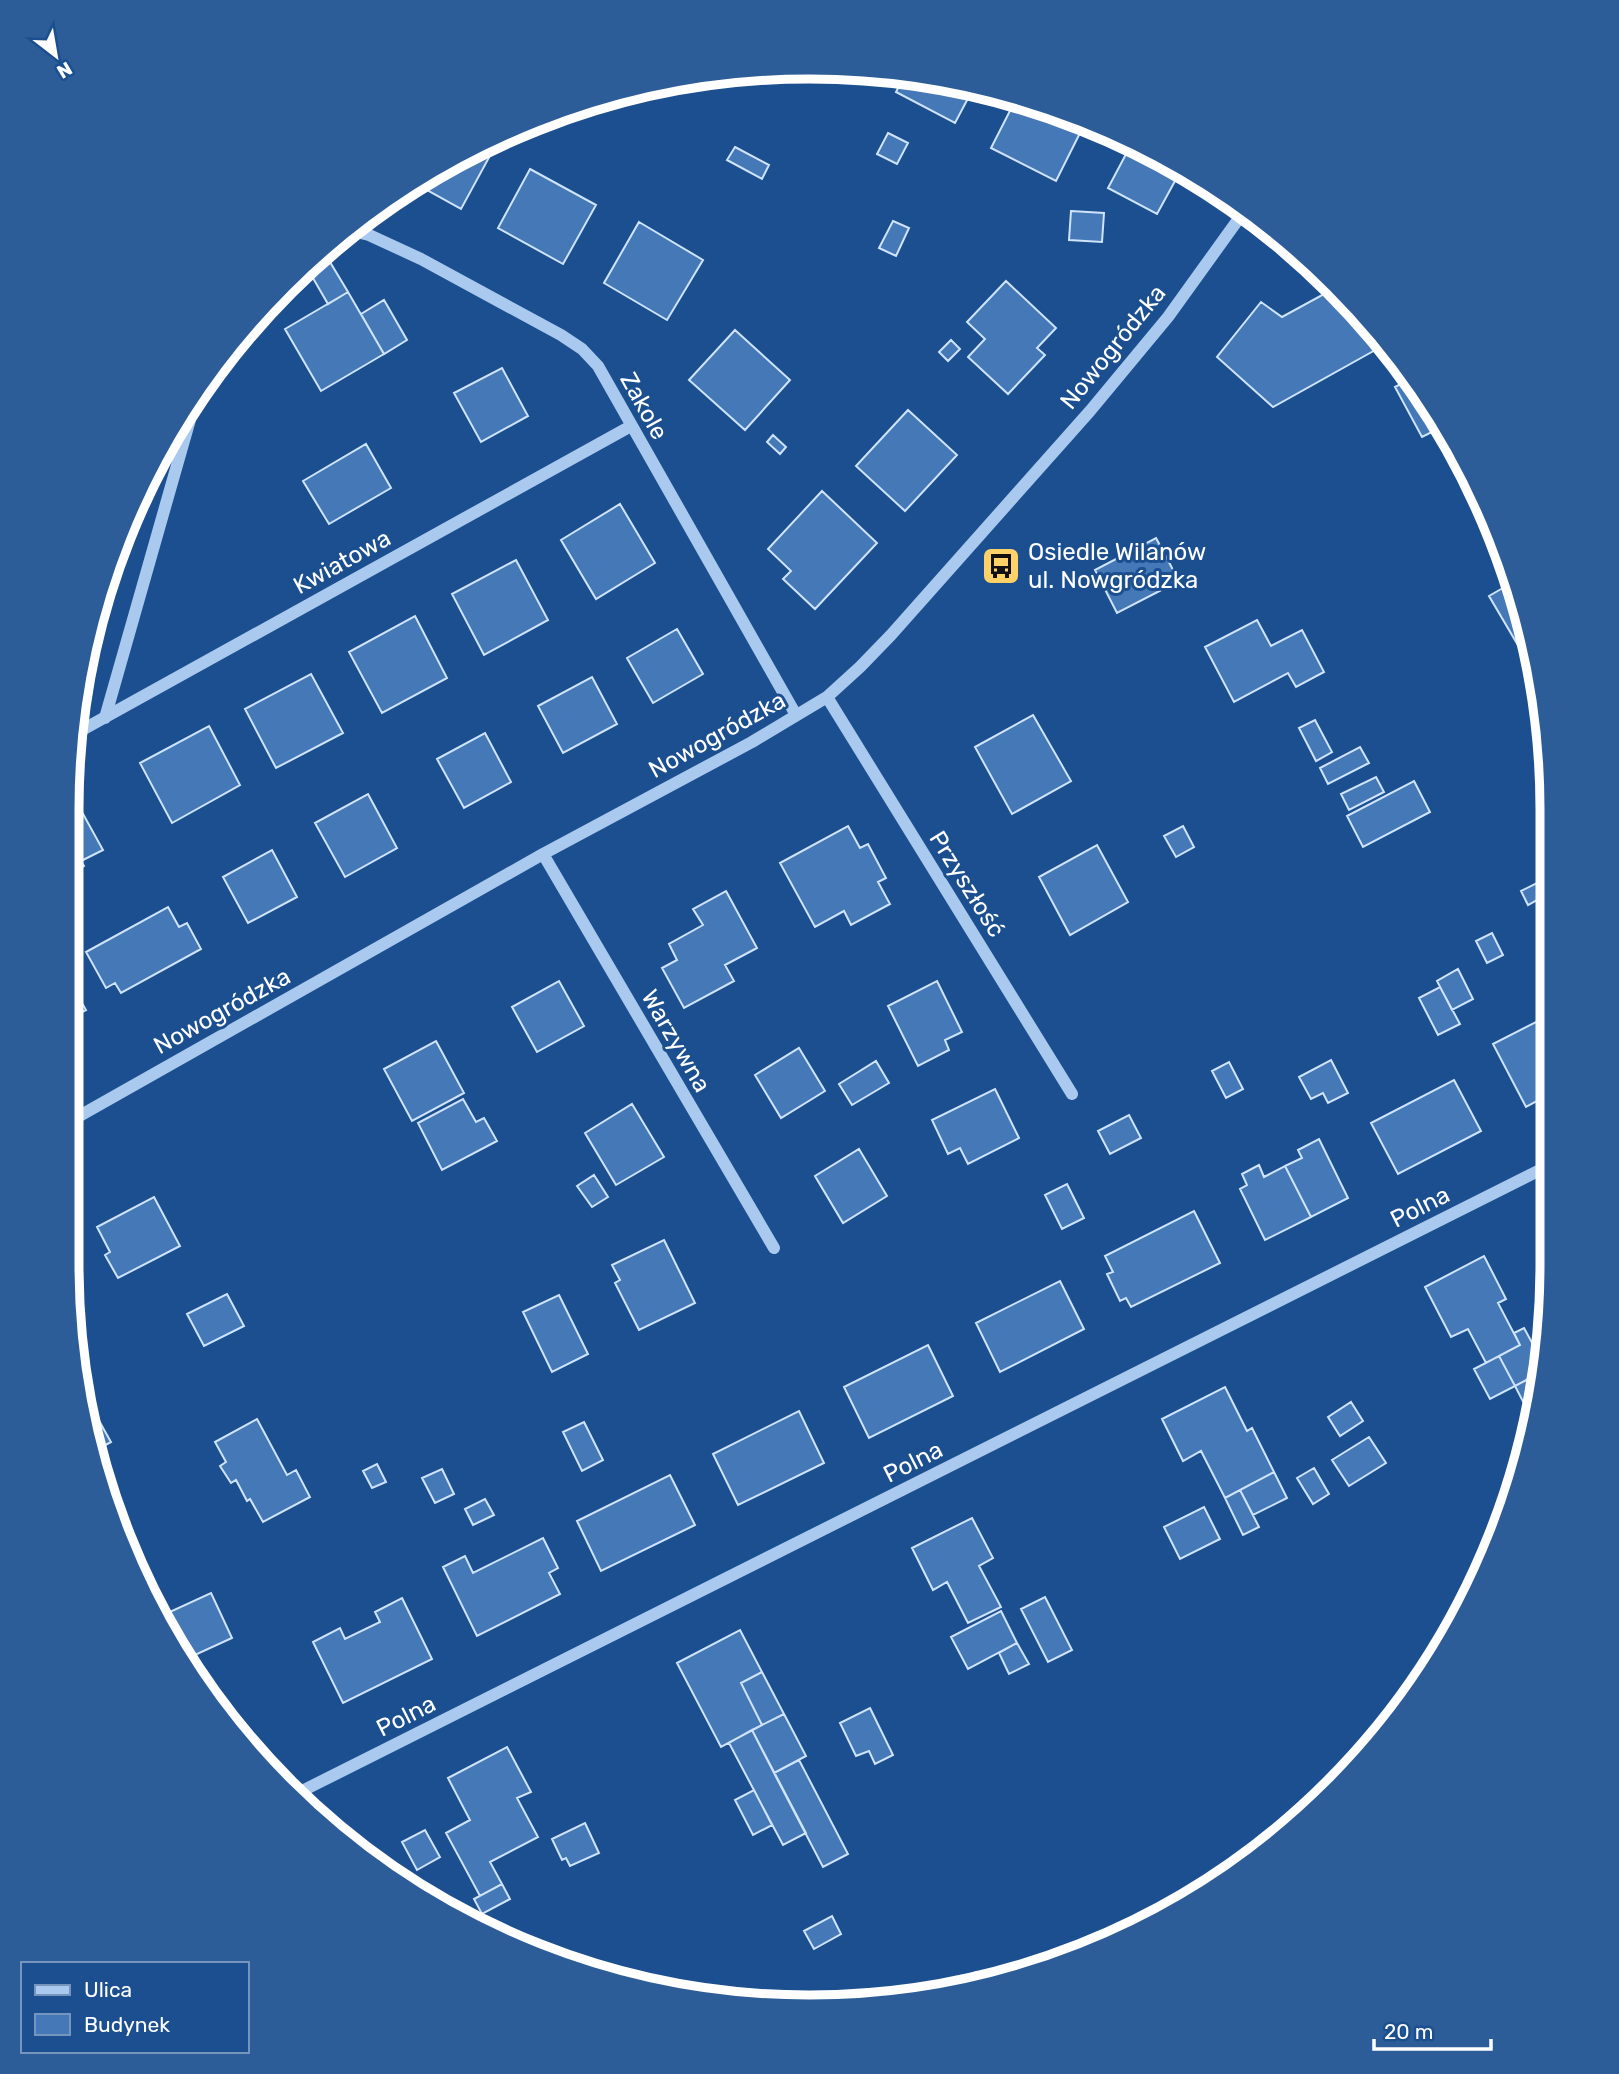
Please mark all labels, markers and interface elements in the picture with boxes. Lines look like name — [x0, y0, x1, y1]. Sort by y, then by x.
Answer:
north arrow — [21, 21, 91, 91]
text: N — [53, 57, 76, 84]
street label: Nowogródzka — [1054, 279, 1172, 415]
street label: Zakole — [614, 368, 674, 444]
street label: Kwiatowa — [289, 524, 395, 600]
place label: Osiedle Wilanów ul. Nowgródzka — [1028, 538, 1206, 594]
bus stop icon: Osiedle Wilanów ul. Nowgródzka — [980, 545, 1022, 587]
street label: Nowogródzka — [644, 686, 790, 784]
street label: Przyszłość — [923, 826, 1011, 942]
street label: Nowogródzka — [149, 962, 295, 1060]
street label: Warzywna — [635, 985, 717, 1097]
street label: Polna — [1386, 1180, 1454, 1234]
street label: Polna — [879, 1435, 947, 1489]
street label: Polna — [372, 1689, 440, 1743]
legend — [21, 1962, 248, 2053]
text: Ulica — [84, 1977, 132, 2002]
scale bar — [1374, 2008, 1491, 2052]
text: Budynek — [84, 2012, 170, 2037]
text: 20 m — [1384, 2019, 1433, 2044]

